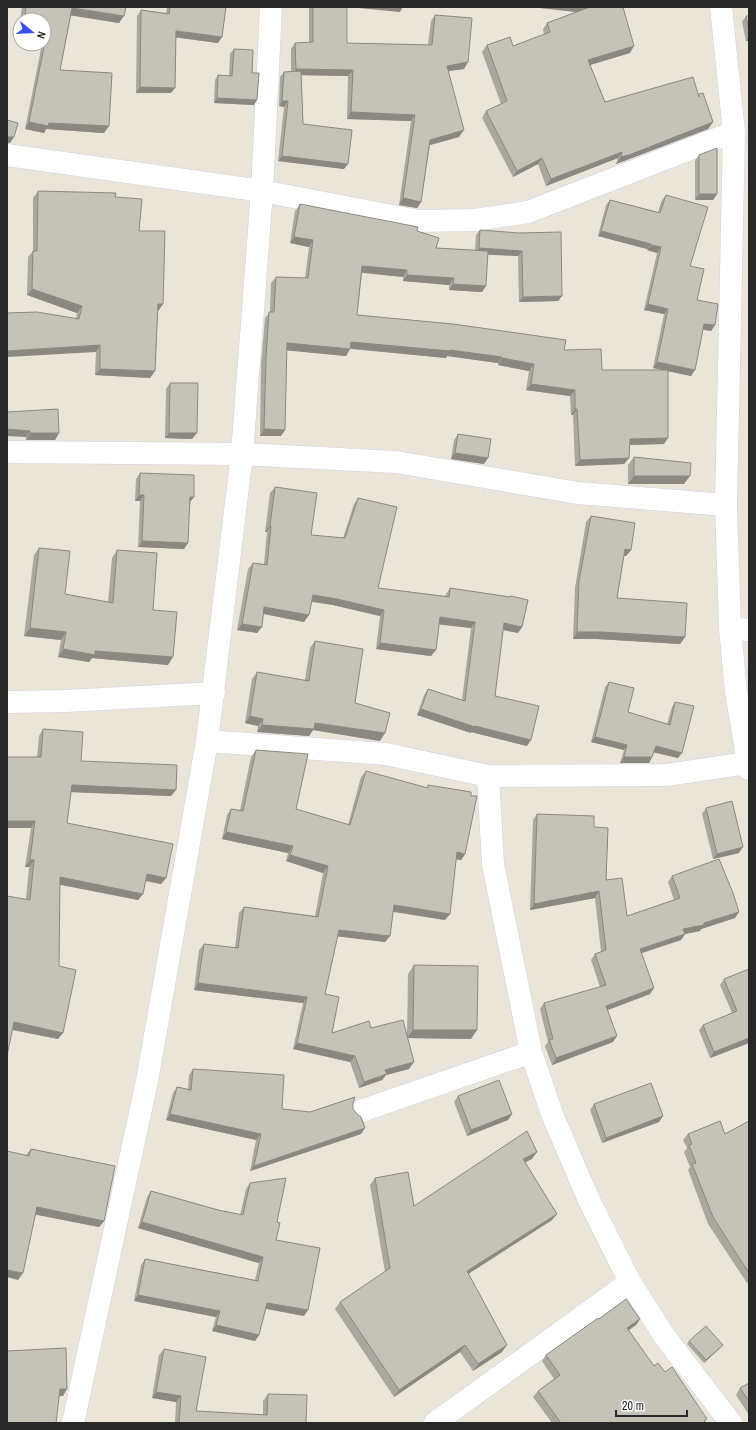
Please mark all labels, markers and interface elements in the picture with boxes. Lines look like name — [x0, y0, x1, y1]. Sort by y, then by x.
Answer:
north arrow — [12, 12, 52, 52]
text: N — [34, 30, 49, 40]
scale bar — [616, 1392, 687, 1418]
text: 20 m — [622, 1398, 644, 1414]

